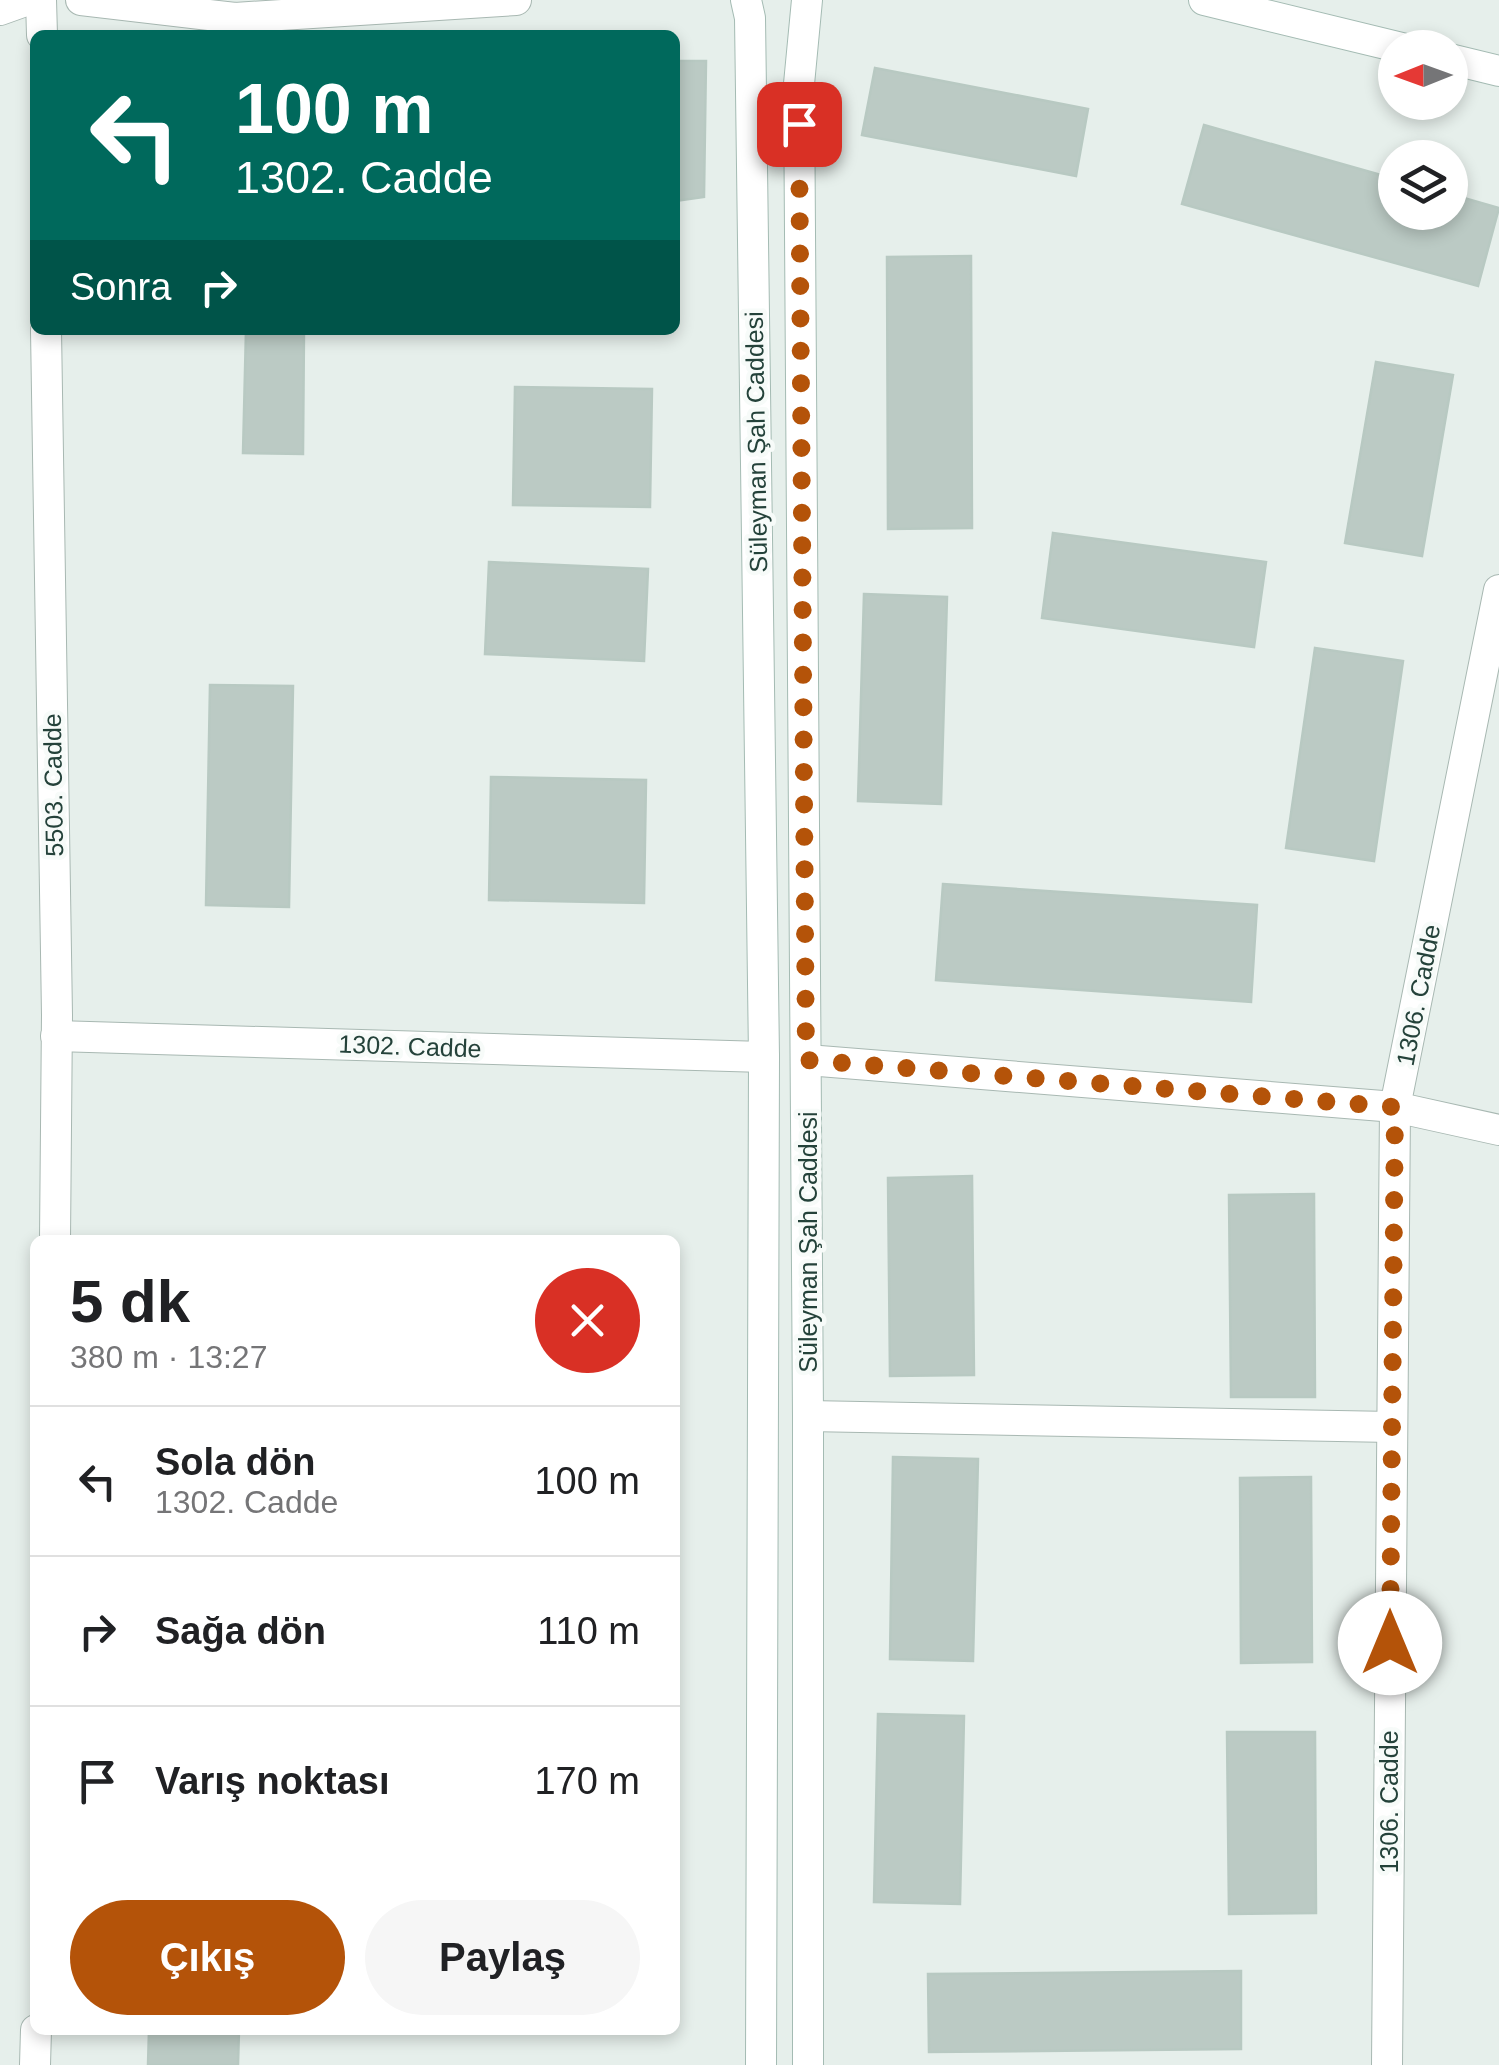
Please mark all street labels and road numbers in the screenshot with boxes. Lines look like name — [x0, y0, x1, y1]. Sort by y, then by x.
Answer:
street label: Süleyman Şah Caddesi — [740, 311, 772, 573]
street label: 5503. Cadde — [38, 713, 68, 857]
street label: 1306. Cadde — [1391, 922, 1445, 1068]
street label: 1302. Cadde — [338, 1030, 482, 1062]
street label: Süleyman Şah Caddesi — [794, 1111, 822, 1373]
street label: 1306. Cadde — [1375, 1730, 1403, 1874]

